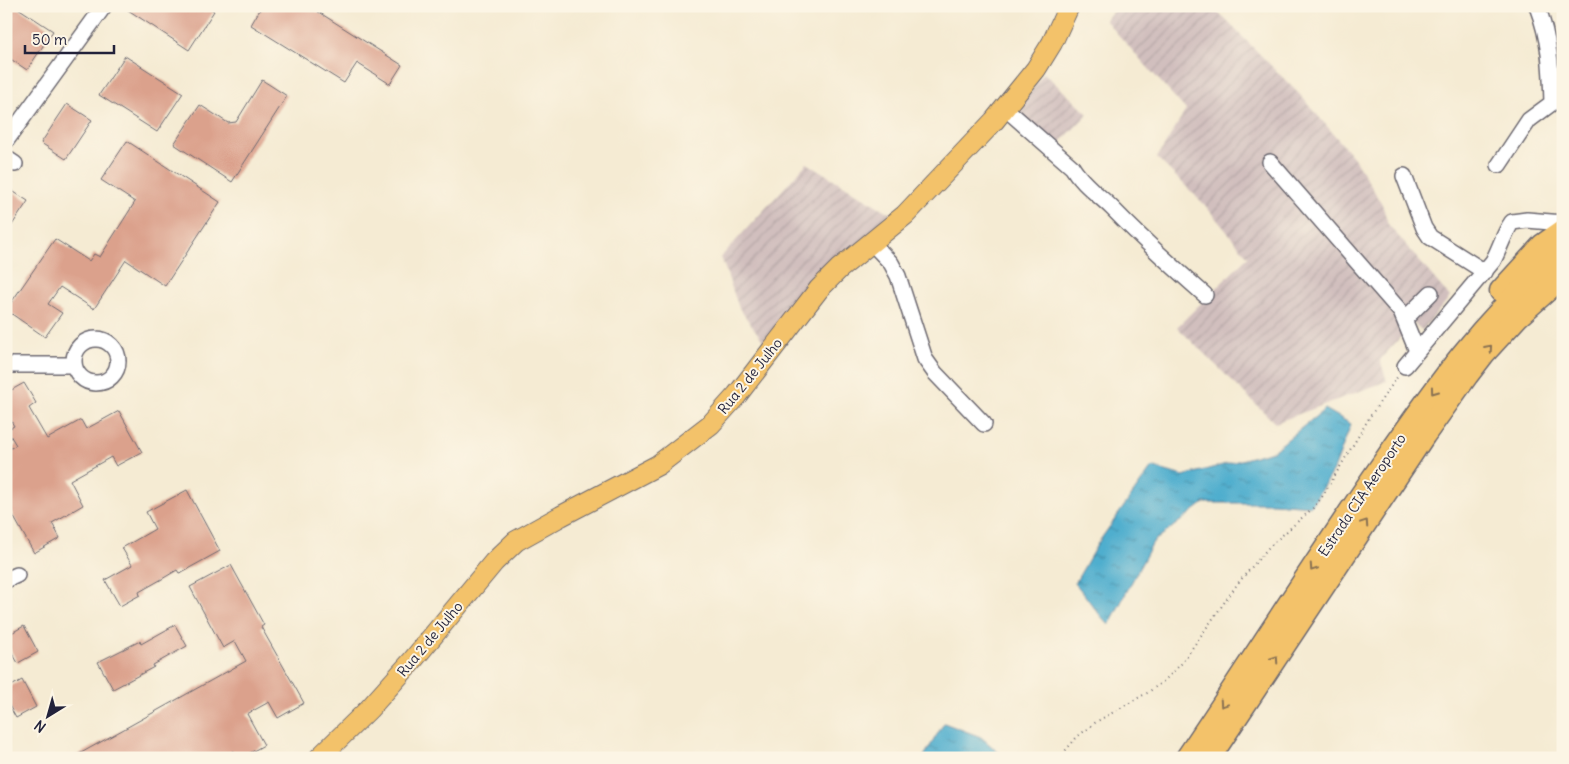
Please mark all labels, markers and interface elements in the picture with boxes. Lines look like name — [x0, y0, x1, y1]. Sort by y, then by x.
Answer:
scale bar — [25, 22, 114, 54]
text: 50 m — [32, 30, 67, 49]
street label: Rua 2 de Julho — [714, 334, 786, 418]
one-way arrow — [1483, 344, 1492, 353]
one-way arrow — [1431, 385, 1440, 395]
street label: Estrada CIA Aeroporto — [1314, 430, 1410, 560]
one-way arrow — [1359, 520, 1368, 529]
one-way arrow — [1309, 563, 1319, 572]
street label: Rua 2 de Julho — [393, 598, 467, 680]
one-way arrow — [1269, 655, 1278, 664]
north arrow — [22, 692, 72, 742]
one-way arrow — [1220, 698, 1229, 708]
text: N — [31, 716, 49, 736]

